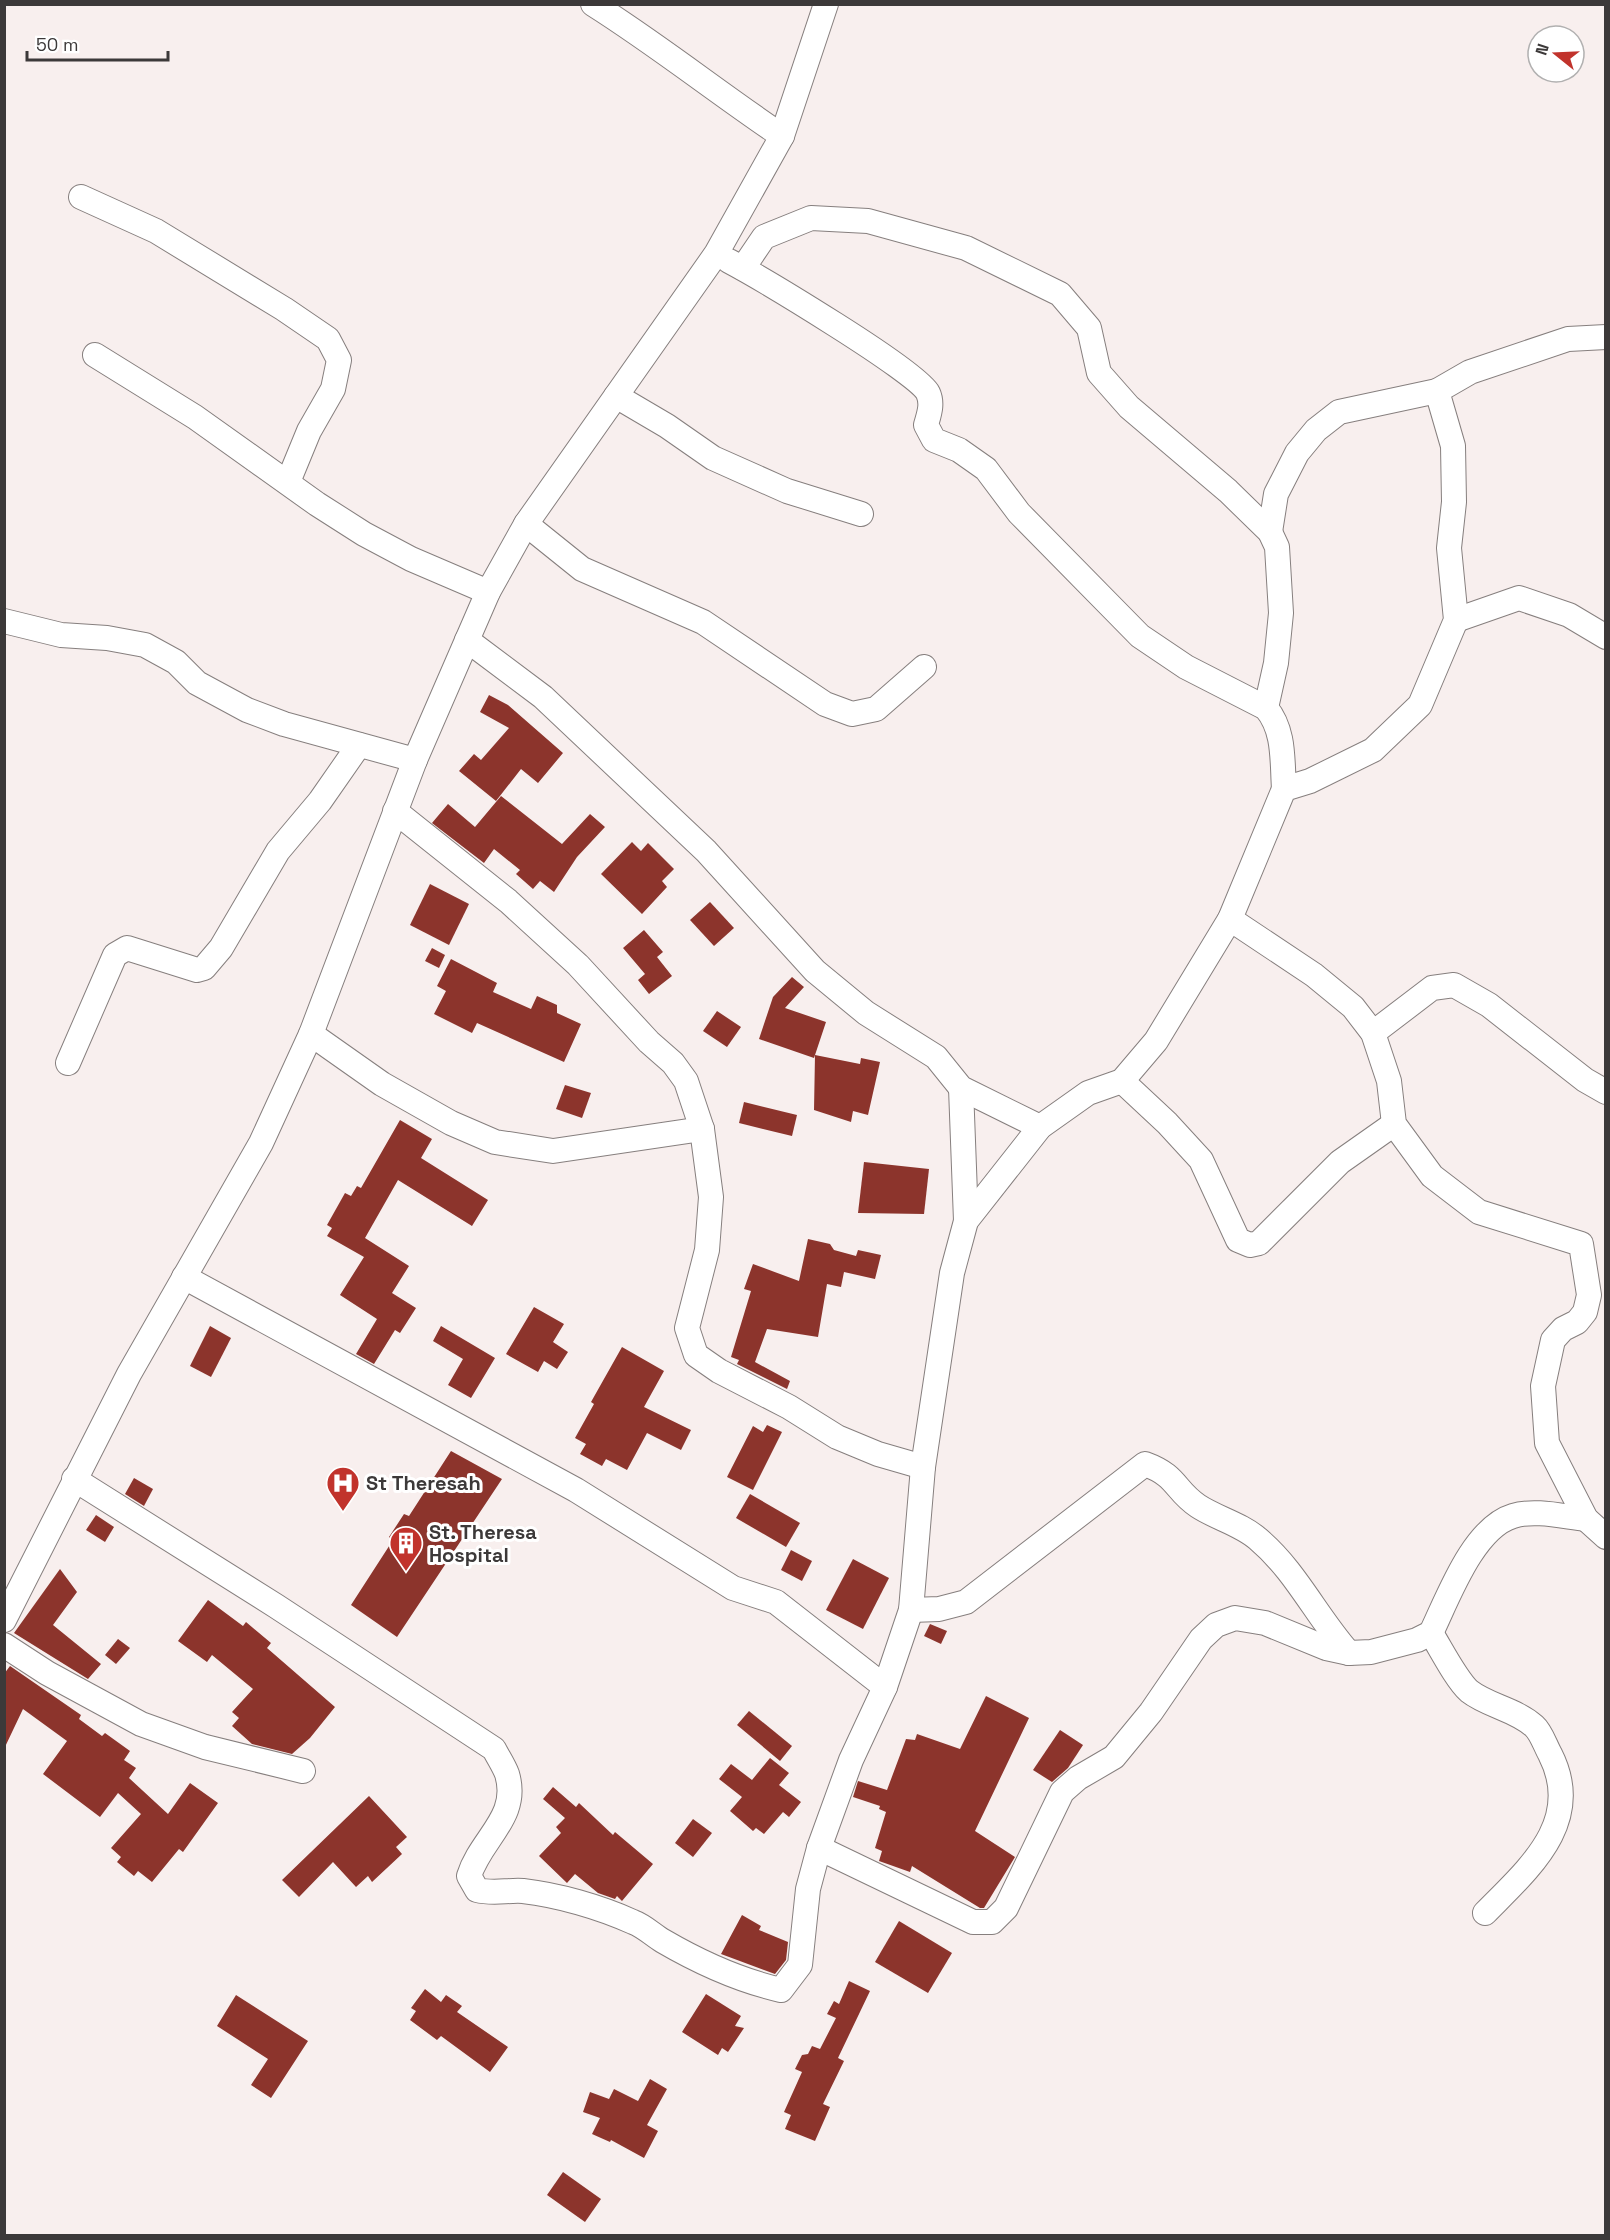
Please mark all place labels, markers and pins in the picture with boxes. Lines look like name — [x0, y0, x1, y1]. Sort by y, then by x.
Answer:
hospital icon: St Theresah — [325, 1465, 361, 1512]
place label: St Theresah — [366, 1470, 481, 1496]
place label: St. Theresa Hospital — [429, 1519, 537, 1568]
building icon: St. Theresa Hospital — [388, 1525, 424, 1572]

